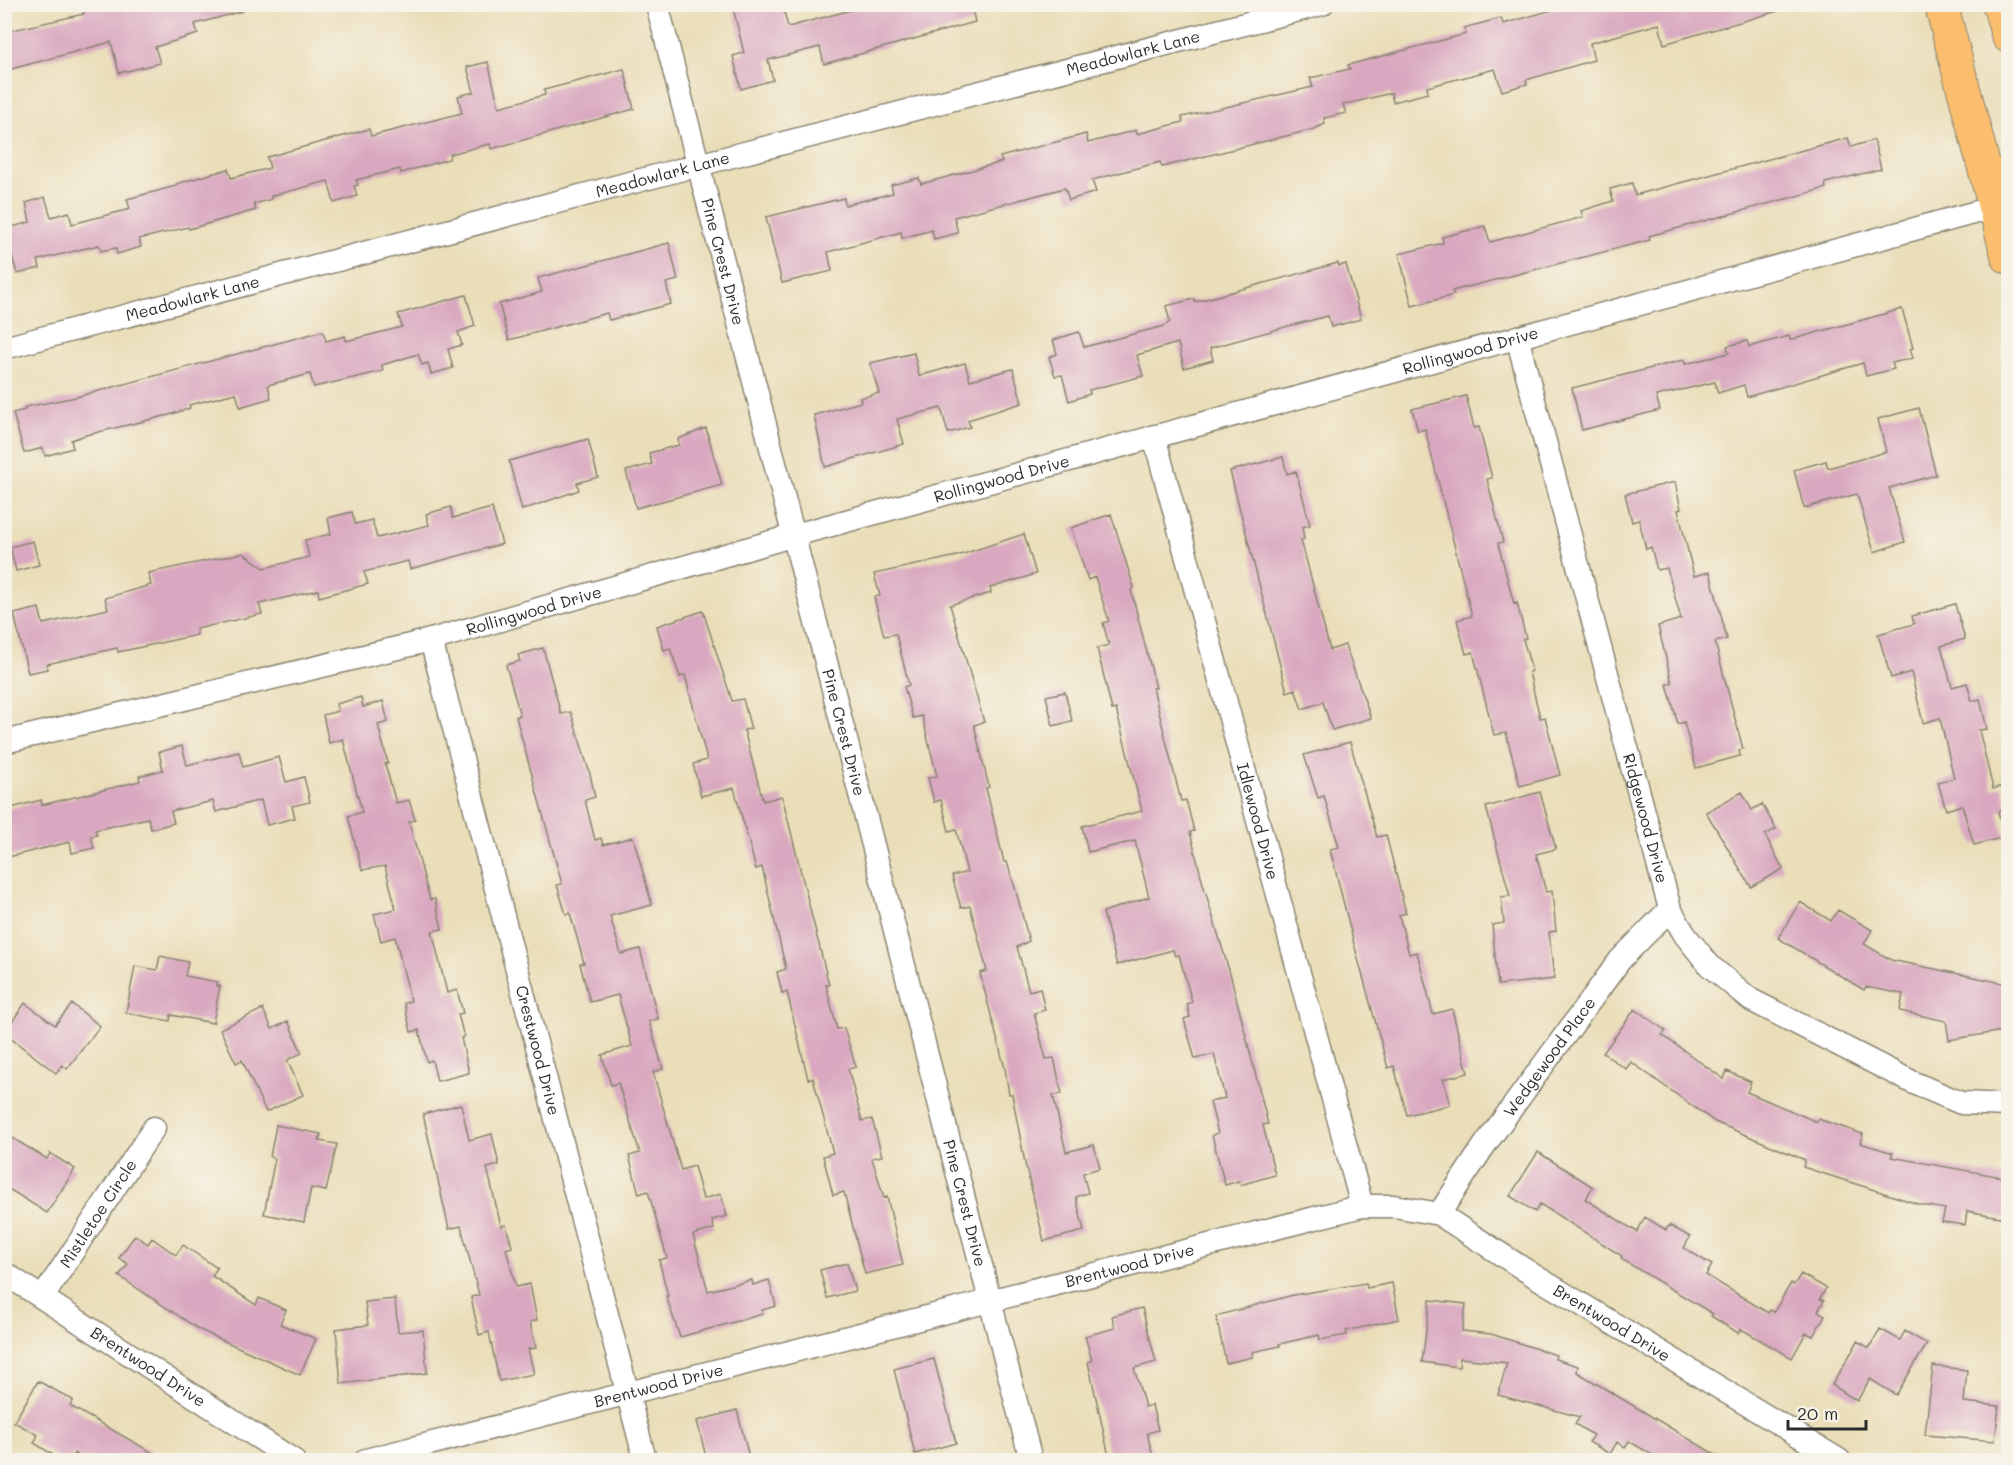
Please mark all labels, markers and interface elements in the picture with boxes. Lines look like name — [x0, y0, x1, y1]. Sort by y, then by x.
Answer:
street label: Meadowlark Lane — [1064, 25, 1202, 80]
street label: Meadowlark Lane — [593, 146, 732, 202]
street label: Pine Crest Drive — [697, 196, 750, 327]
street label: Meadowlark Lane — [123, 270, 262, 325]
street label: Rollingwood Drive — [1400, 321, 1540, 378]
street label: Rollingwood Drive — [931, 449, 1072, 507]
street label: Rollingwood Drive — [464, 580, 604, 639]
street label: Pine Crest Drive — [818, 667, 871, 798]
street label: Ridgewood Drive — [1619, 751, 1674, 885]
street label: Idlewood Drive — [1233, 760, 1284, 882]
street label: Crestwood Drive — [512, 983, 566, 1117]
street label: Wedgewood Place — [1498, 993, 1600, 1121]
street label: Pine Crest Drive — [939, 1137, 992, 1269]
street label: Mistletoe Circle — [54, 1155, 141, 1271]
street label: Brentwood Drive — [1062, 1238, 1196, 1291]
street label: Brentwood Drive — [1550, 1279, 1675, 1366]
street label: Brentwood Drive — [87, 1321, 210, 1411]
street label: Brentwood Drive — [592, 1358, 725, 1411]
scale bar — [1788, 1393, 1866, 1431]
text: 20 m — [1797, 1401, 1838, 1425]

